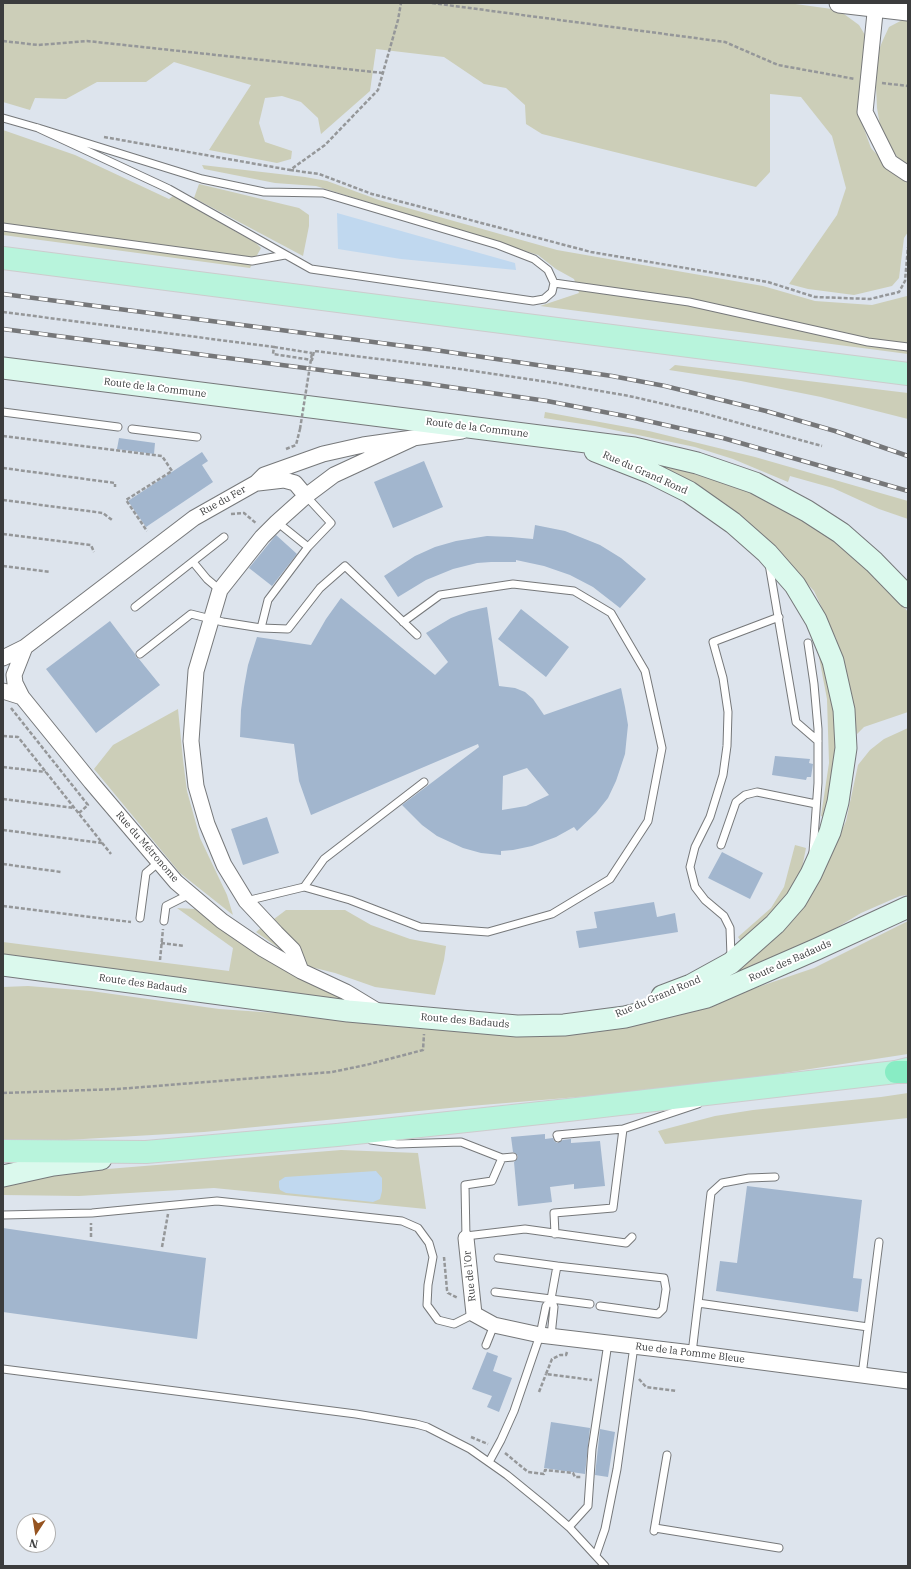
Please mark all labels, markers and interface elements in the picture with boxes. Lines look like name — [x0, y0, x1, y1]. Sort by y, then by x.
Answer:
street label: Route de la Commune — [103, 376, 207, 400]
street label: Route de la Commune — [425, 416, 529, 440]
street label: Rue du Grand Rond — [601, 449, 689, 497]
street label: Rue du Fer — [198, 483, 248, 519]
street label: Rue du Métronome — [113, 809, 181, 885]
street label: Route des Badauds — [747, 937, 833, 985]
street label: Route des Badauds — [98, 972, 188, 996]
street label: Rue du Grand Rond — [613, 974, 703, 1020]
street label: Route des Badauds — [420, 1011, 510, 1031]
street label: Rue de l'Or — [461, 1250, 479, 1302]
street label: Rue de la Pomme Bleue — [635, 1340, 745, 1366]
north arrow — [16, 1513, 56, 1553]
text: N — [28, 1536, 39, 1552]

